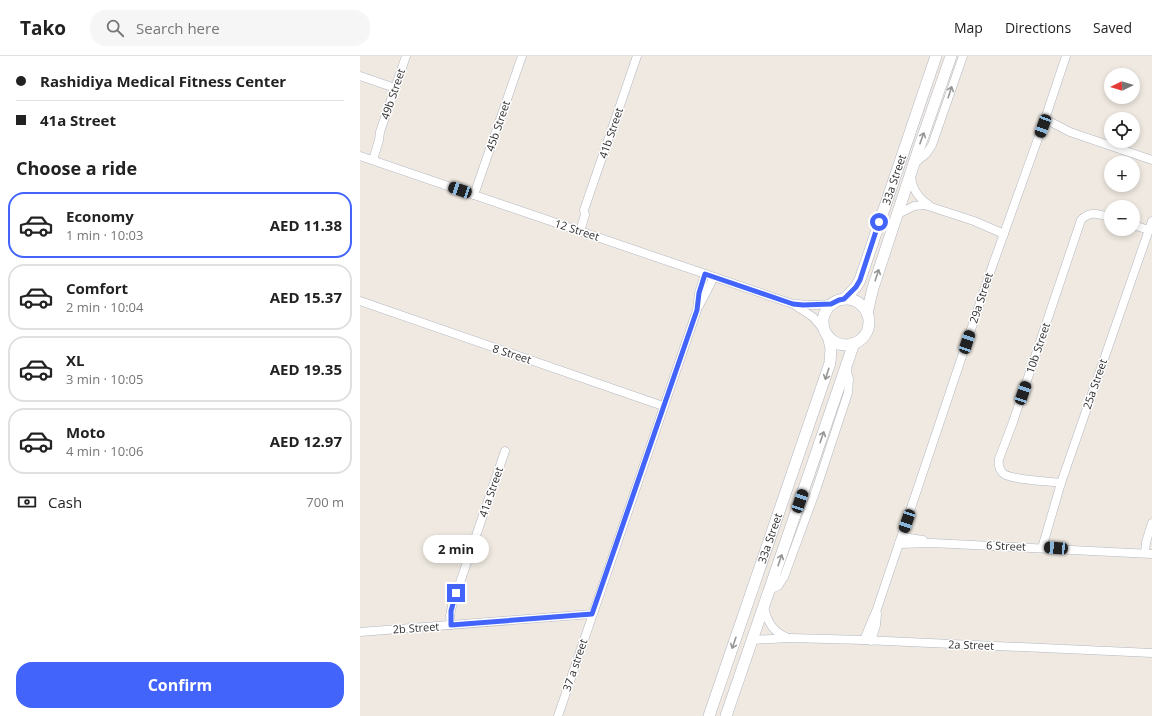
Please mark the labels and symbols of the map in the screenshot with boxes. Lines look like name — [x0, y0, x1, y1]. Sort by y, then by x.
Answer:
street label: 49b Street — [377, 66, 408, 121]
north arrow — [1104, 68, 1140, 104]
one-way arrow — [947, 86, 955, 98]
street label: 45b Street — [482, 98, 513, 153]
street label: 41b Street — [595, 105, 626, 160]
car — [1033, 113, 1053, 139]
one-way arrow — [919, 133, 927, 145]
street label: 33a Street — [878, 152, 909, 207]
car — [447, 180, 473, 200]
route start — [870, 213, 888, 231]
street label: 12 Street — [553, 215, 601, 244]
one-way arrow — [874, 269, 882, 281]
street label: 29a Street — [965, 271, 996, 325]
street label: 10b Street — [1022, 320, 1053, 375]
car — [958, 329, 976, 355]
street label: 8 Street — [491, 340, 534, 367]
street label: 25a Street — [1079, 357, 1110, 411]
one-way arrow — [822, 368, 830, 380]
car — [1013, 380, 1033, 406]
one-way arrow — [819, 431, 826, 444]
street label: 41a Street — [475, 465, 506, 519]
car — [790, 488, 810, 514]
car — [897, 508, 917, 534]
street label: 33a Street — [754, 511, 785, 565]
callout: 2 min — [423, 535, 489, 563]
street label: 6 Street — [986, 537, 1026, 554]
car — [1044, 541, 1068, 555]
one-way arrow — [776, 554, 784, 566]
route end — [447, 584, 465, 602]
street label: 2b Street — [392, 618, 440, 637]
one-way arrow — [730, 636, 738, 648]
street label: 2a Street — [948, 636, 994, 653]
street label: 37 a street — [559, 637, 590, 693]

